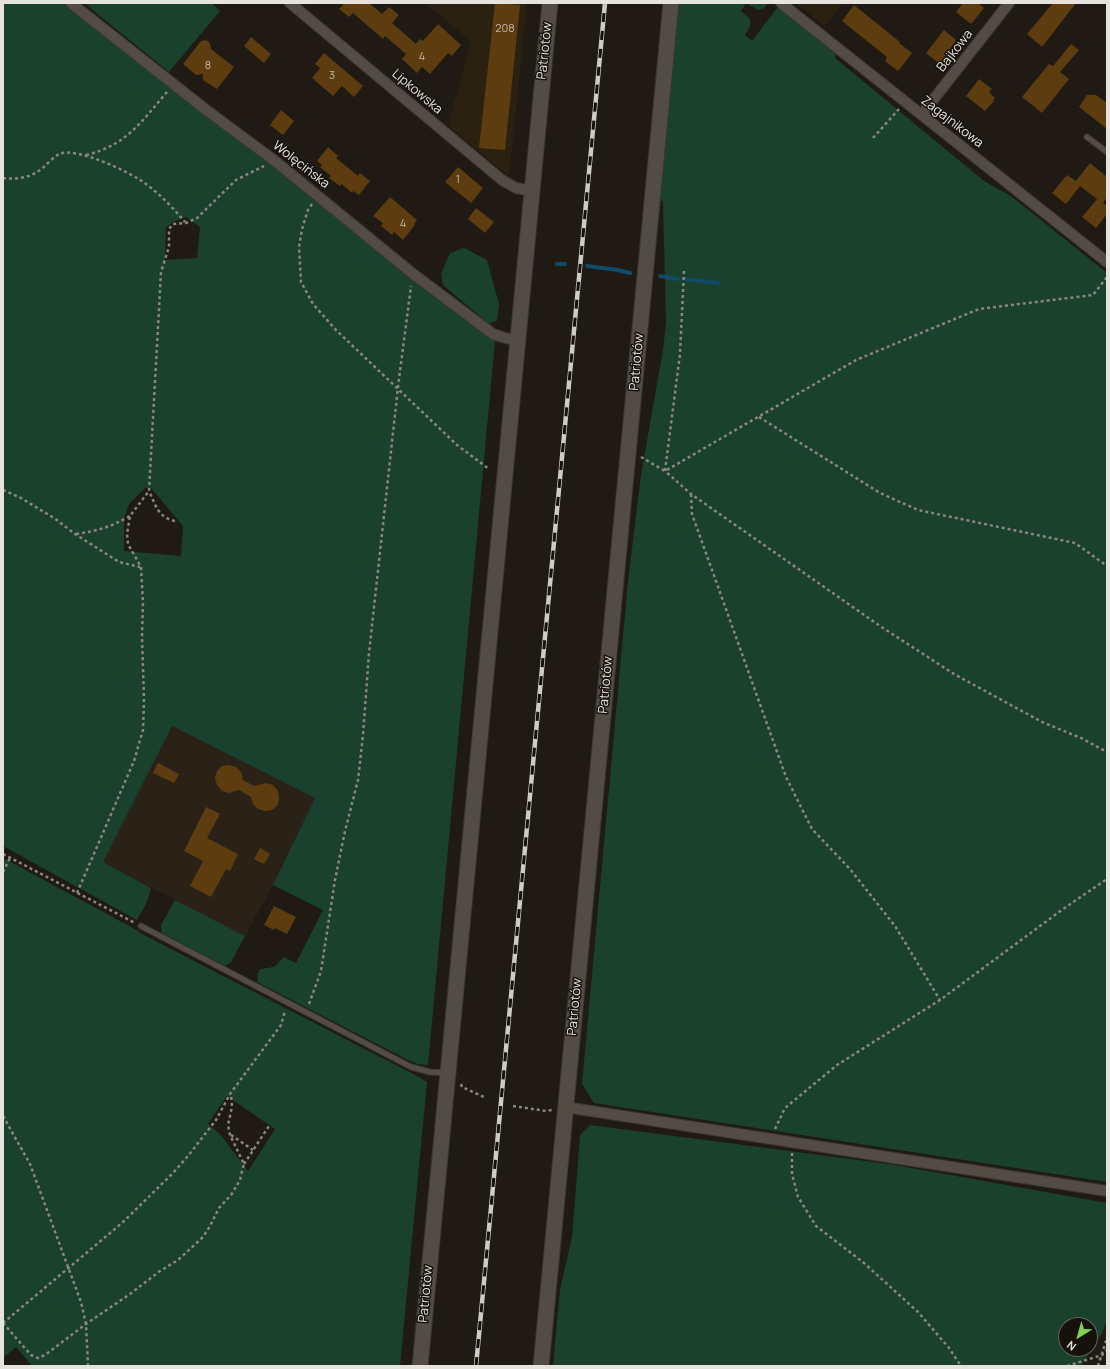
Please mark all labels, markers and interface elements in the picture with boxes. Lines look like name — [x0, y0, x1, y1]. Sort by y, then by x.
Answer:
street label: Patriotów — [534, 21, 556, 81]
house number: 208 — [495, 22, 515, 36]
street label: Bajkowa — [934, 27, 976, 75]
house number: 4 — [419, 50, 425, 64]
house number: 8 — [205, 59, 211, 73]
street label: Lipkowska — [388, 66, 446, 118]
house number: 3 — [329, 69, 335, 83]
street label: Zagajnikowa — [918, 93, 986, 151]
street label: Wolęcińska — [269, 138, 333, 192]
house number: 1 — [456, 173, 460, 187]
house number: 4 — [400, 217, 406, 231]
street label: Patriotów — [627, 333, 647, 391]
street label: Patriotów — [596, 656, 616, 714]
street label: Patriotów — [565, 978, 585, 1036]
street label: Patriotów — [416, 1265, 436, 1323]
north arrow — [1058, 1317, 1098, 1357]
text: N — [1063, 1338, 1079, 1355]

